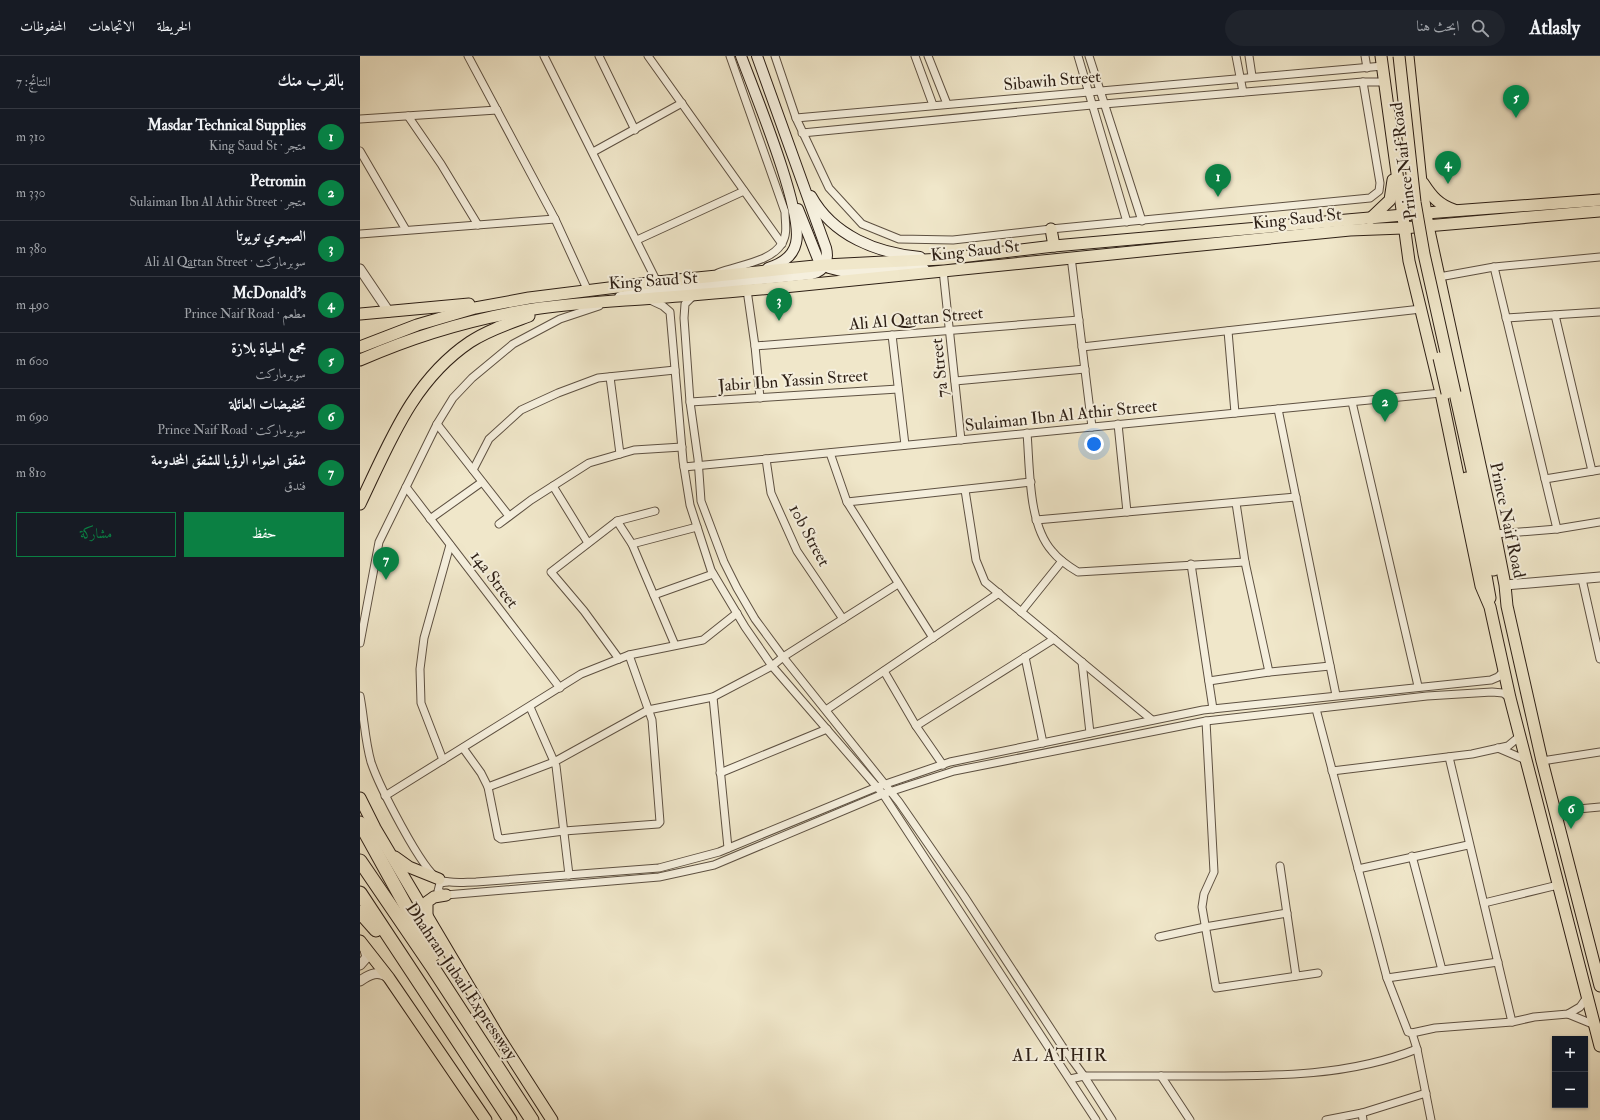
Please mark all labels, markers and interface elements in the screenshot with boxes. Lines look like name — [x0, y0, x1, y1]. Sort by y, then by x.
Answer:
search box — [1225, 10, 1505, 46]
text: Atlasly — [1529, 16, 1580, 40]
text: ابحث هنا — [1416, 17, 1459, 36]
icon: search — [1469, 17, 1491, 39]
text: المحفوظات — [20, 18, 66, 35]
text: الاتجاهات — [88, 18, 135, 35]
text: الخريطة — [157, 18, 191, 35]
street label: Sibawih Street — [1003, 66, 1102, 95]
text: بالقرب منك — [278, 70, 344, 91]
text: النتائج: 7 — [16, 74, 51, 90]
pin: 5 — [1503, 85, 1529, 118]
street label: Prince Naif Road — [1386, 101, 1421, 221]
text: Masdar Technical Supplies — [147, 116, 306, 135]
text: 310 m — [16, 129, 45, 145]
text: 1 — [329, 129, 333, 145]
text: متجر · King Saud St — [209, 138, 306, 154]
pin: 4 — [1435, 151, 1461, 184]
pin: 1 — [1205, 164, 1231, 197]
text: Petromin — [250, 172, 306, 191]
text: 330 m — [16, 185, 46, 201]
text: 2 — [328, 185, 334, 201]
text: متجر · Sulaiman Ibn Al Athir Street — [129, 194, 306, 210]
street label: King Saud St — [1252, 203, 1343, 234]
text: الصيعري تويوتا — [236, 227, 306, 246]
street label: King Saud St — [930, 235, 1021, 266]
text: 380 m — [16, 241, 47, 257]
text: 3 — [329, 241, 334, 257]
text: سوبرماركت · Ali Al Qattan Street — [145, 254, 306, 270]
street label: King Saud St — [608, 267, 699, 294]
text: McDonald's — [233, 284, 306, 303]
pin: 3 — [766, 288, 792, 321]
text: 490 m — [16, 297, 49, 313]
text: 4 — [328, 297, 335, 313]
street label: Ali Al Qattan Street — [847, 302, 985, 335]
text: مطعم · Prince Naif Road — [184, 306, 306, 322]
street label: 7a Street — [926, 337, 953, 399]
text: مجمع الحياة بلازة — [231, 339, 306, 358]
text: 600 m — [16, 353, 49, 369]
text: 5 — [328, 353, 334, 369]
street label: Jabir Ibn Yassin Street — [716, 365, 869, 397]
text: سوبرماركت — [256, 366, 306, 382]
pin: 2 — [1372, 389, 1398, 422]
text: تخفيضات العائلة — [229, 395, 306, 414]
street label: Sulaiman Ibn Al Athir Street — [964, 395, 1159, 436]
text: 690 m — [16, 409, 49, 425]
text: 6 — [328, 409, 334, 425]
text: سوبرماركت · Prince Naif Road — [157, 422, 306, 438]
your location — [1084, 434, 1104, 454]
text: شقق اضواء الرؤيا للشقق المخدومة — [151, 451, 306, 470]
street label: Prince Naif Road — [1485, 460, 1530, 581]
text: 810 m — [16, 465, 46, 481]
text: 7 — [328, 465, 334, 481]
text: فندق — [284, 478, 306, 494]
street label: 10b Street — [784, 500, 835, 570]
button: مشاركة — [16, 512, 176, 557]
button: حفظ — [184, 512, 344, 557]
street label: 14a Street — [466, 546, 523, 613]
pin: 7 — [373, 547, 399, 580]
pin: 6 — [1558, 796, 1584, 829]
street label: Dhahran Jubail Expressway — [400, 899, 522, 1065]
map controls — [1552, 1036, 1588, 1108]
button: + — [1552, 1036, 1588, 1072]
district label: AL ATHIR — [1011, 1044, 1108, 1067]
button: − — [1552, 1072, 1588, 1108]

